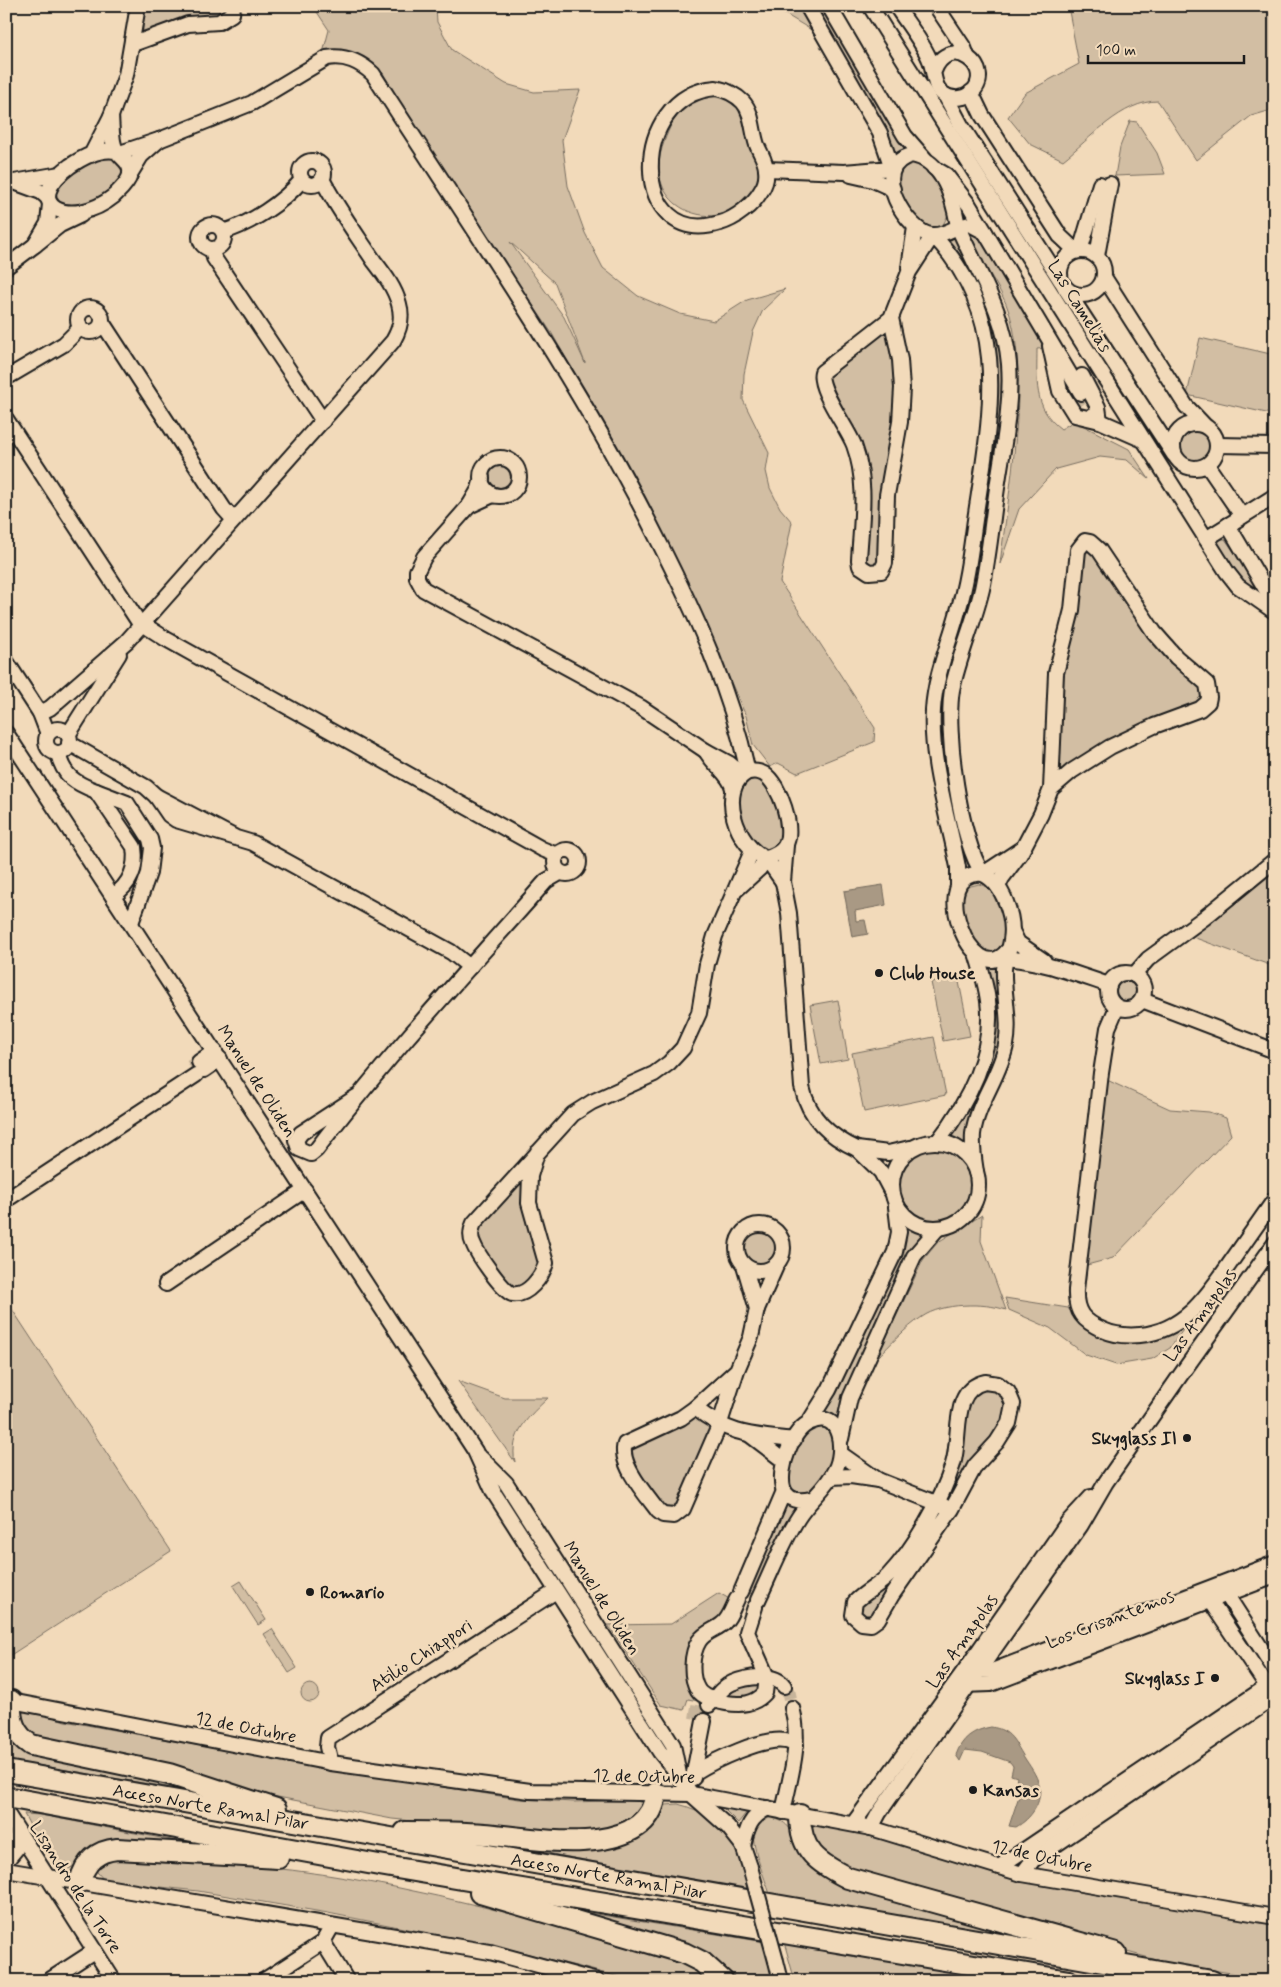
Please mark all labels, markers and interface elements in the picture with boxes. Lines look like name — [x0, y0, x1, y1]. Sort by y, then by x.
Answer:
scale bar — [1088, 32, 1245, 64]
text: 100 m — [1096, 41, 1136, 61]
street label: Las Camelias — [1041, 256, 1117, 357]
place label: Club House — [889, 962, 976, 986]
marker: Club House — [873, 967, 885, 979]
street label: Manuel de Oliden — [211, 1021, 302, 1143]
street label: Las Amapolas — [1159, 1264, 1243, 1367]
place label: Skyglass II — [1091, 1427, 1177, 1451]
marker: Skyglass II — [1181, 1432, 1193, 1444]
street label: Manuel de Oliden — [557, 1537, 646, 1660]
place label: Romario — [320, 1581, 385, 1605]
street label: Los Crisantemos — [1043, 1584, 1178, 1655]
marker: Romario — [304, 1586, 316, 1598]
street label: Las Amapolas — [921, 1590, 1004, 1694]
street label: Atilio Chiappori — [366, 1614, 477, 1698]
place label: Skyglass I — [1125, 1667, 1206, 1691]
marker: Skyglass I — [1209, 1672, 1221, 1684]
street label: 12 de Octubre — [193, 1706, 298, 1750]
street label: 12 de Octubre — [593, 1764, 695, 1790]
street label: Acceso Norte Ramal Pilar — [111, 1779, 311, 1837]
place label: Kansas — [983, 1779, 1039, 1803]
marker: Kansas — [967, 1784, 979, 1796]
street label: Lisandro de la Torre — [23, 1817, 127, 1958]
street label: 12 de Octubre — [989, 1835, 1094, 1879]
street label: Acceso Norte Ramal Pilar — [509, 1848, 709, 1906]

